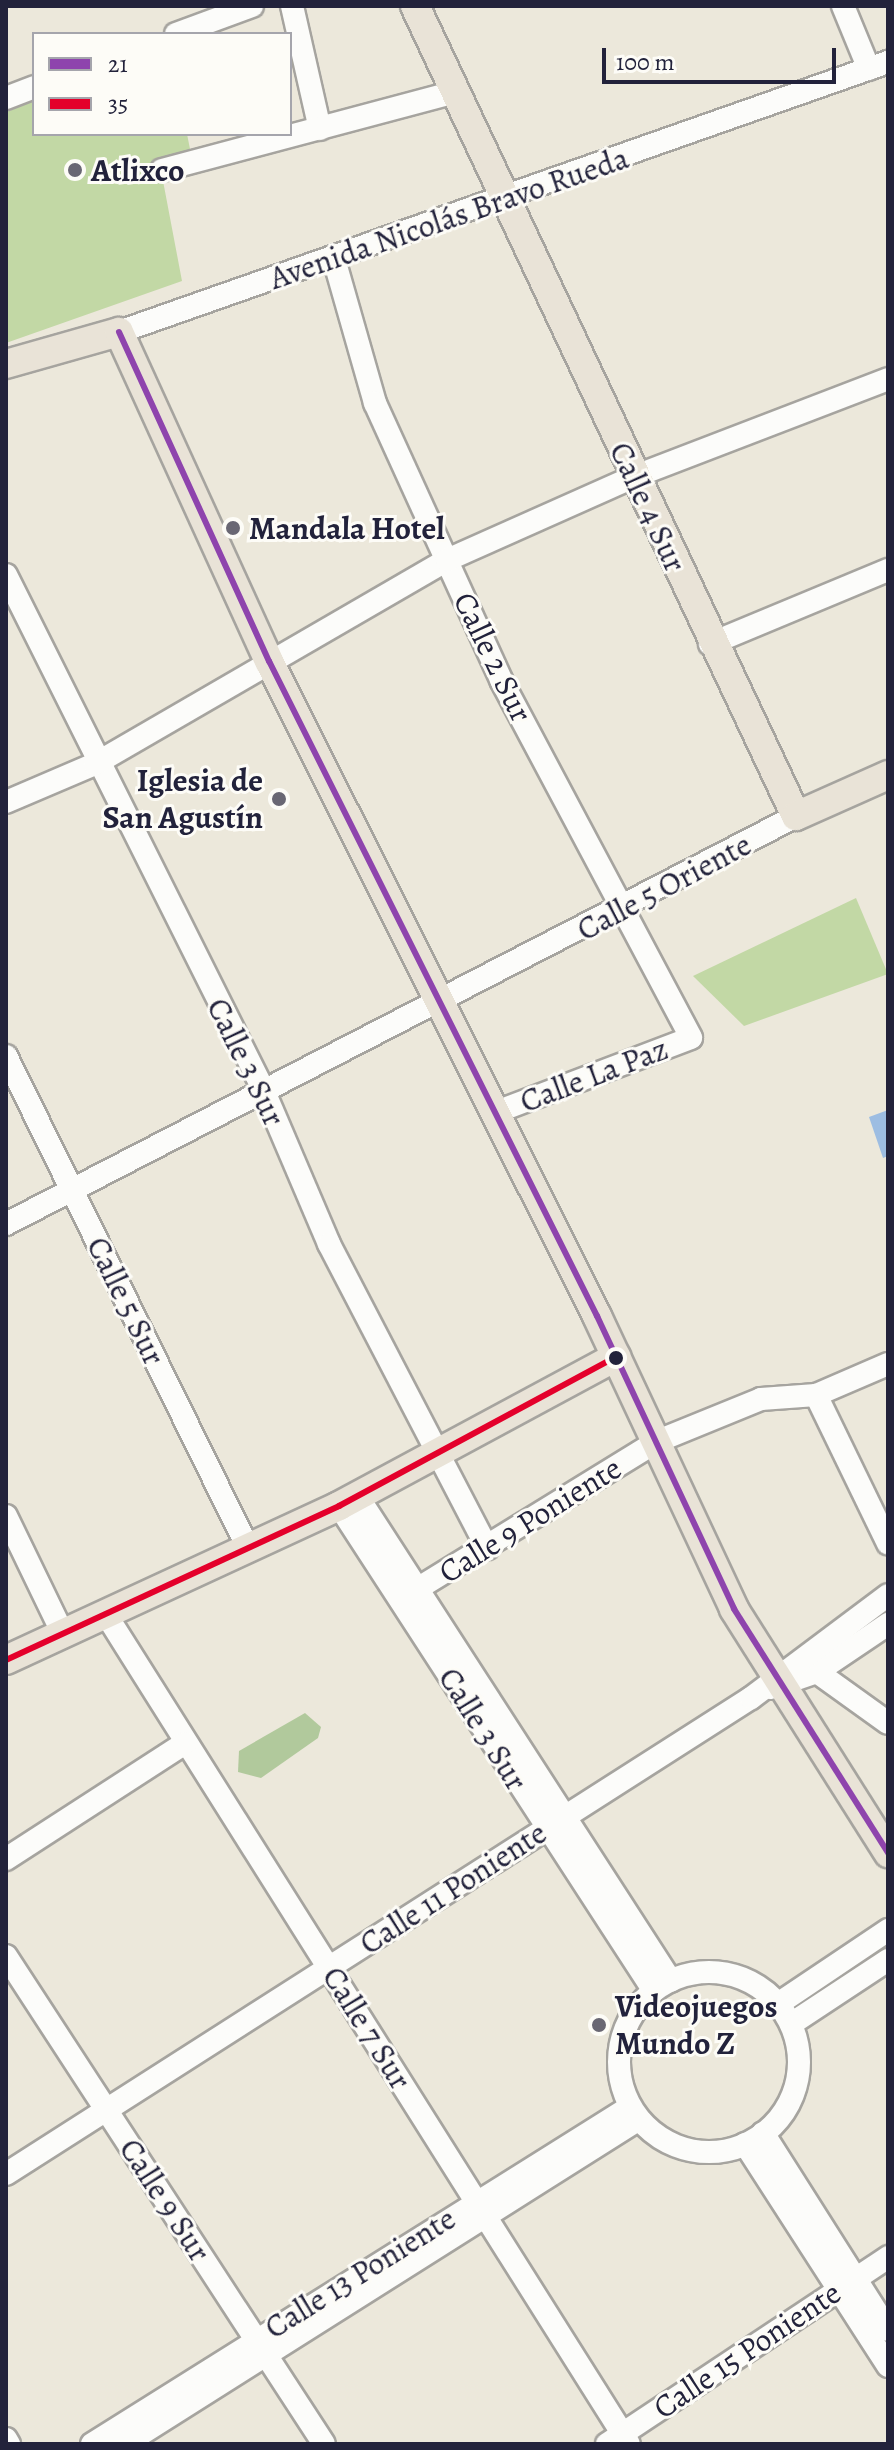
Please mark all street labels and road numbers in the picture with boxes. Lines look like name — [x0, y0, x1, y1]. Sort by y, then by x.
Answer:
street label: Avenida Nicolás Bravo Rueda — [264, 138, 634, 298]
street label: Calle 4 Sur — [601, 436, 695, 578]
street label: Calle 2 Sur — [445, 586, 541, 728]
street label: Calle 5 Oriente — [570, 825, 758, 949]
street label: Calle 3 Sur — [199, 992, 293, 1132]
street label: Calle La Paz — [515, 1029, 673, 1121]
street label: Calle 5 Sur — [79, 1231, 173, 1371]
street label: Calle 9 Poniente — [432, 1449, 628, 1591]
street label: Calle 3 Sur — [430, 1661, 536, 1797]
street label: Calle 11 Poniente — [352, 1813, 554, 1963]
street label: Calle 7 Sur — [314, 1960, 420, 2096]
street label: Calle 9 Sur — [111, 2131, 219, 2269]
street label: Calle 13 Poniente — [258, 2199, 462, 2347]
street label: Calle 15 Poniente — [646, 2273, 848, 2427]

